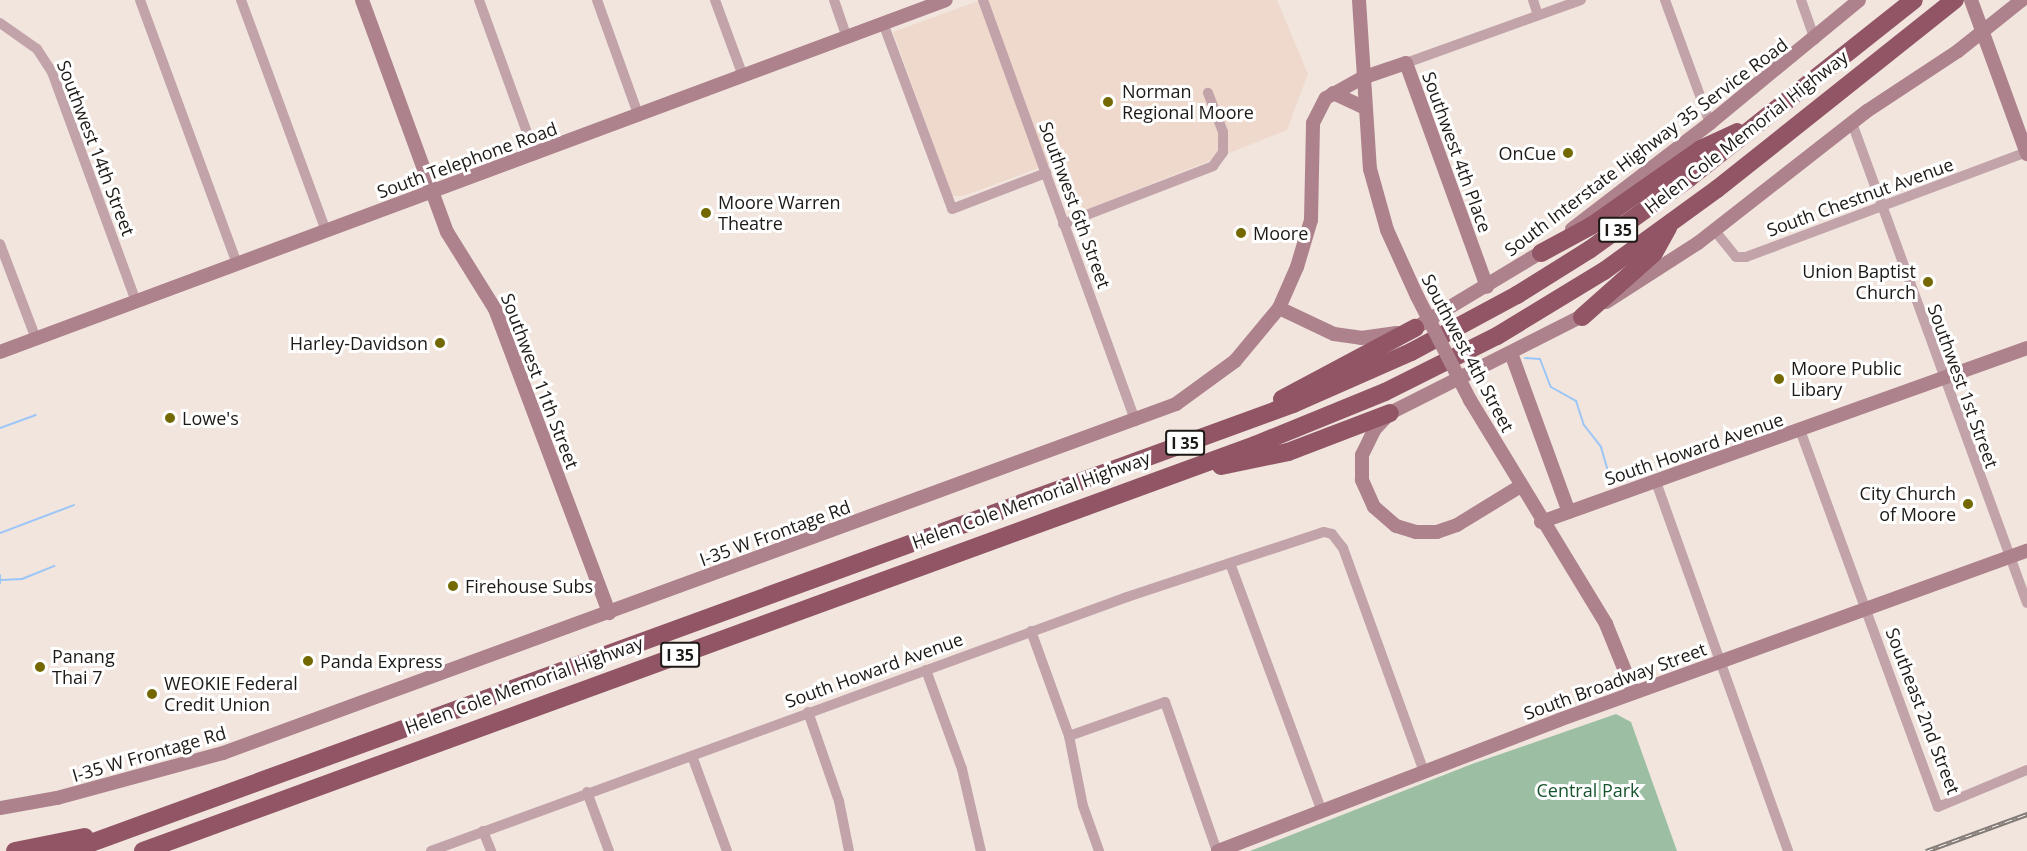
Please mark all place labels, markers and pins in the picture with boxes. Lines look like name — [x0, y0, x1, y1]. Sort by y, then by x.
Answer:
place label: Norman Regional Moore — [1122, 81, 1254, 124]
marker: Norman Regional Moore — [1099, 93, 1117, 111]
place label: OnCue — [1498, 142, 1556, 164]
marker: OnCue — [1561, 146, 1575, 160]
place label: Moore Warren Theatre — [718, 192, 840, 234]
marker: Moore Warren Theatre — [699, 206, 713, 220]
place label: Moore — [1253, 222, 1308, 244]
marker: Moore — [1234, 226, 1248, 240]
place label: Union Baptist Church — [1802, 261, 1916, 304]
marker: Union Baptist Church — [1921, 275, 1935, 289]
place label: Harley-Davidson — [290, 332, 428, 354]
marker: Harley-Davidson — [433, 336, 447, 350]
place label: Moore Public Libary — [1791, 358, 1902, 400]
marker: Moore Public Libary — [1772, 372, 1786, 386]
place label: Lowe's — [182, 407, 239, 429]
marker: Lowe's — [163, 411, 177, 425]
place label: City Church of Moore — [1860, 483, 1956, 526]
marker: City Church of Moore — [1961, 497, 1975, 511]
place label: Firehouse Subs — [465, 575, 593, 597]
marker: Firehouse Subs — [446, 579, 460, 593]
place label: Panang Thai 7 — [52, 646, 115, 688]
place label: Panda Express — [320, 650, 443, 672]
marker: Panda Express — [301, 654, 315, 668]
marker: Panang Thai 7 — [33, 660, 47, 674]
place label: WEOKIE Federal Credit Union — [164, 673, 298, 716]
marker: WEOKIE Federal Credit Union — [145, 687, 159, 701]

